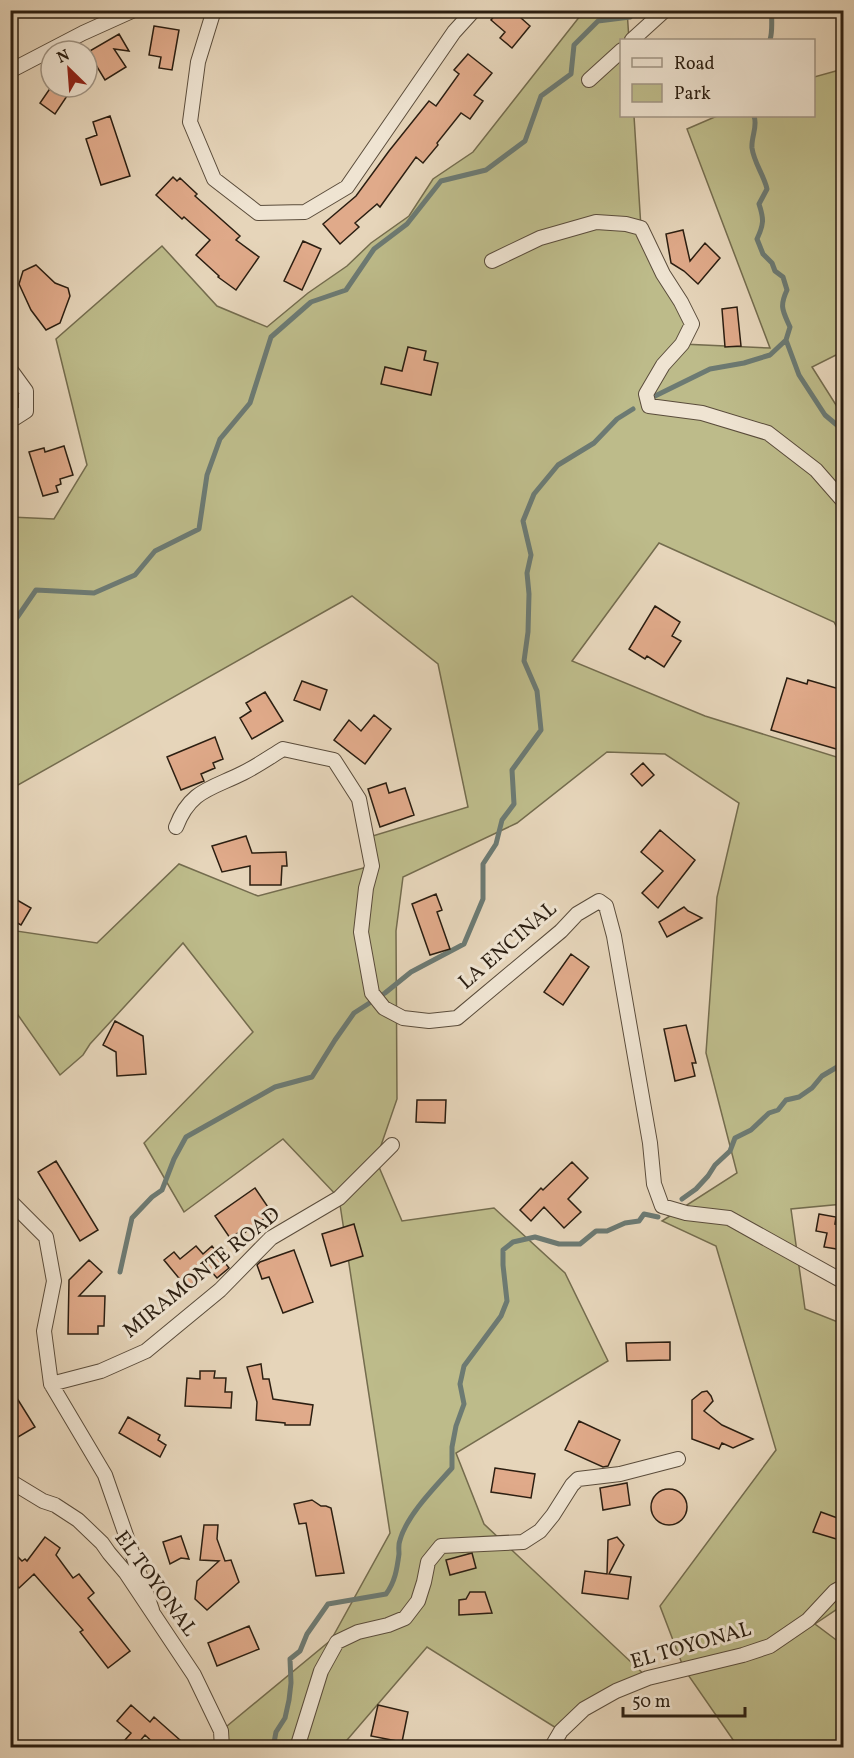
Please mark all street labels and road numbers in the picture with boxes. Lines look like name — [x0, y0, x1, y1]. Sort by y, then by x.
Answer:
street label: LA ENCINAL — [453, 895, 564, 997]
street label: MIRAMONTE ROAD — [117, 1201, 287, 1345]
street label: EL TOYONAL — [107, 1525, 203, 1643]
street label: EL TOYONAL — [627, 1615, 755, 1677]

